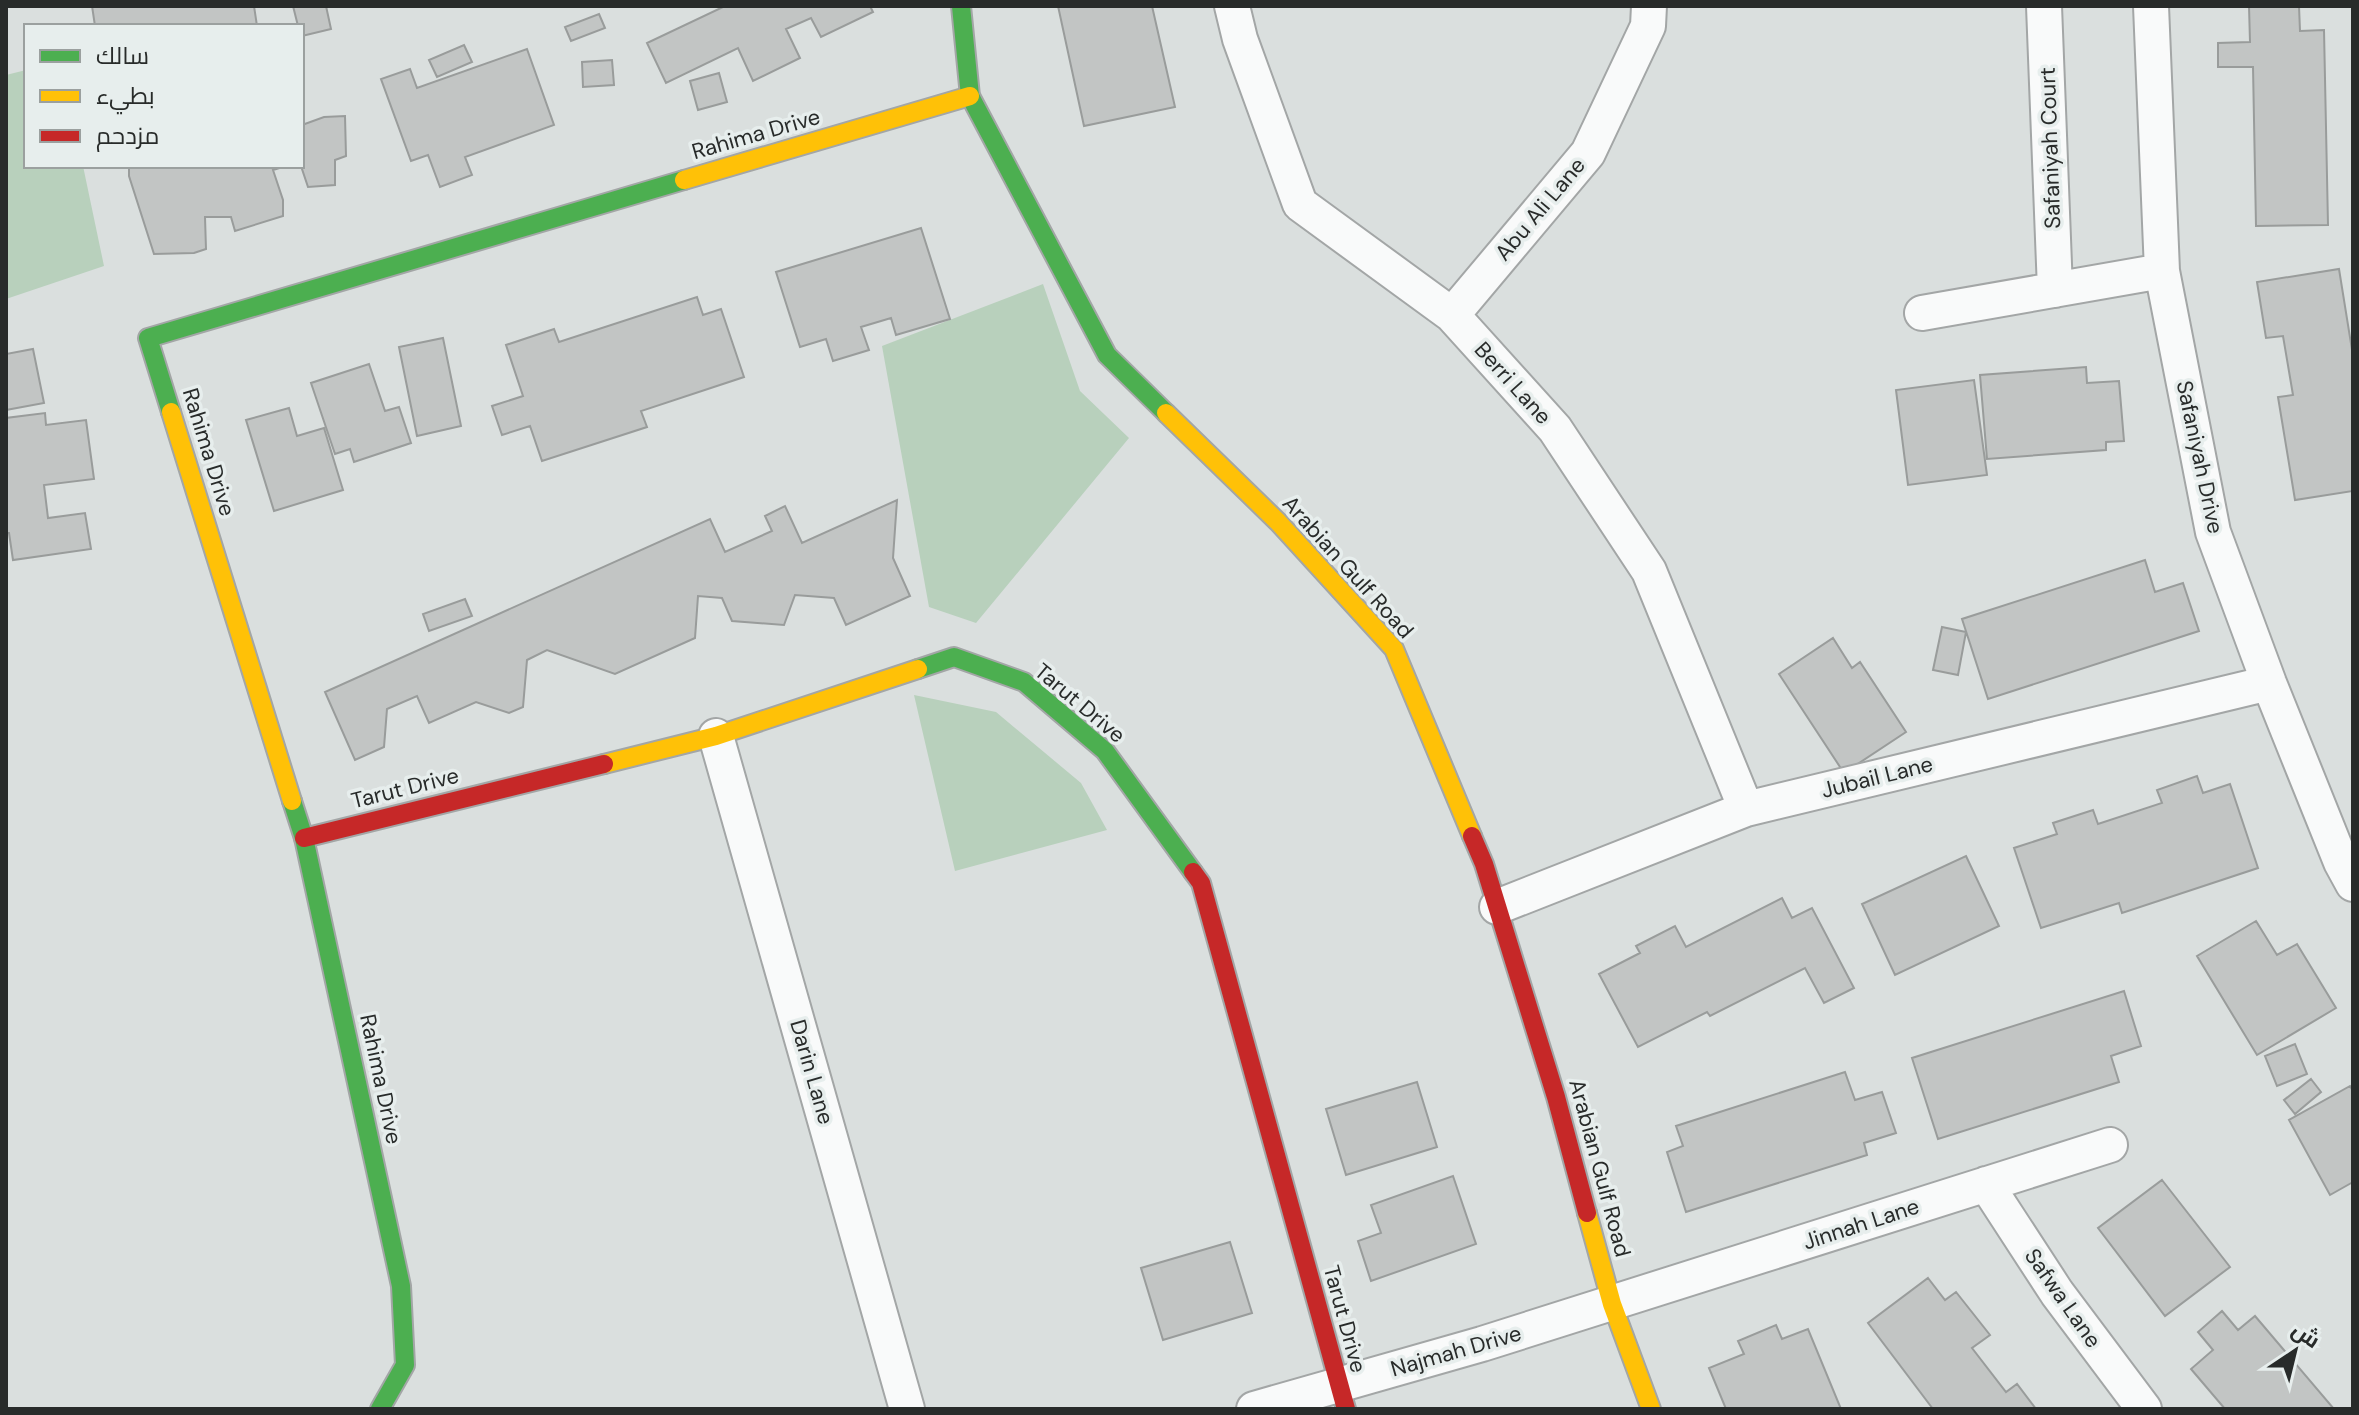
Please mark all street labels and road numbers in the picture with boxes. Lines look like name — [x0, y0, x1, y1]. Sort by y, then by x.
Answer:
street label: Safaniyah Court — [2033, 67, 2067, 229]
street label: Rahima Drive — [688, 102, 824, 166]
street label: Abu Ali Lane — [1488, 151, 1592, 267]
street label: Berri Lane — [1468, 335, 1558, 431]
street label: Safaniyah Drive — [2170, 378, 2230, 536]
street label: Rahima Drive — [176, 385, 242, 519]
street label: Arabian Gulf Road — [1276, 489, 1420, 645]
street label: Tarut Drive — [1029, 657, 1131, 749]
street label: Jubail Lane — [1818, 749, 1936, 805]
street label: Tarut Drive — [348, 761, 462, 815]
street label: Rahima Drive — [353, 1011, 409, 1147]
street label: Darin Lane — [783, 1016, 841, 1128]
street label: Arabian Gulf Road — [1562, 1076, 1638, 1260]
street label: Jinnah Lane — [1799, 1192, 1923, 1256]
street label: Safwa Lane — [2018, 1243, 2108, 1353]
street label: Tarut Drive — [1317, 1262, 1373, 1376]
street label: Najmah Drive — [1387, 1318, 1525, 1384]

